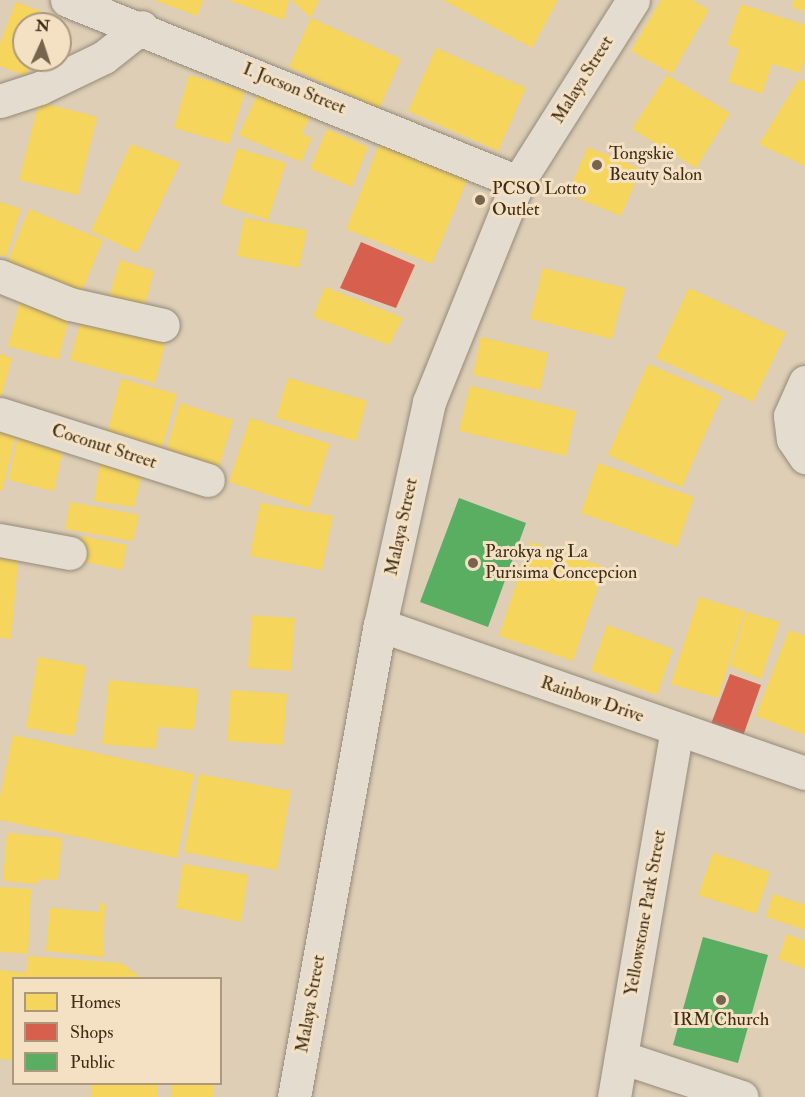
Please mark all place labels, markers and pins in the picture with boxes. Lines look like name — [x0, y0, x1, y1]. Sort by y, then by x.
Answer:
place label: Tongskie Beauty Salon — [609, 144, 702, 186]
marker: Tongskie Beauty Salon — [590, 158, 604, 172]
place label: PCSO Lotto Outlet — [492, 179, 586, 222]
marker: PCSO Lotto Outlet — [473, 193, 487, 207]
place label: Parokya ng La Purisima Concepcion — [485, 542, 637, 584]
marker: Parokya ng La Purisima Concepcion — [466, 556, 480, 570]
marker: IRM Church — [714, 993, 728, 1007]
place label: IRM Church — [673, 1009, 769, 1031]

